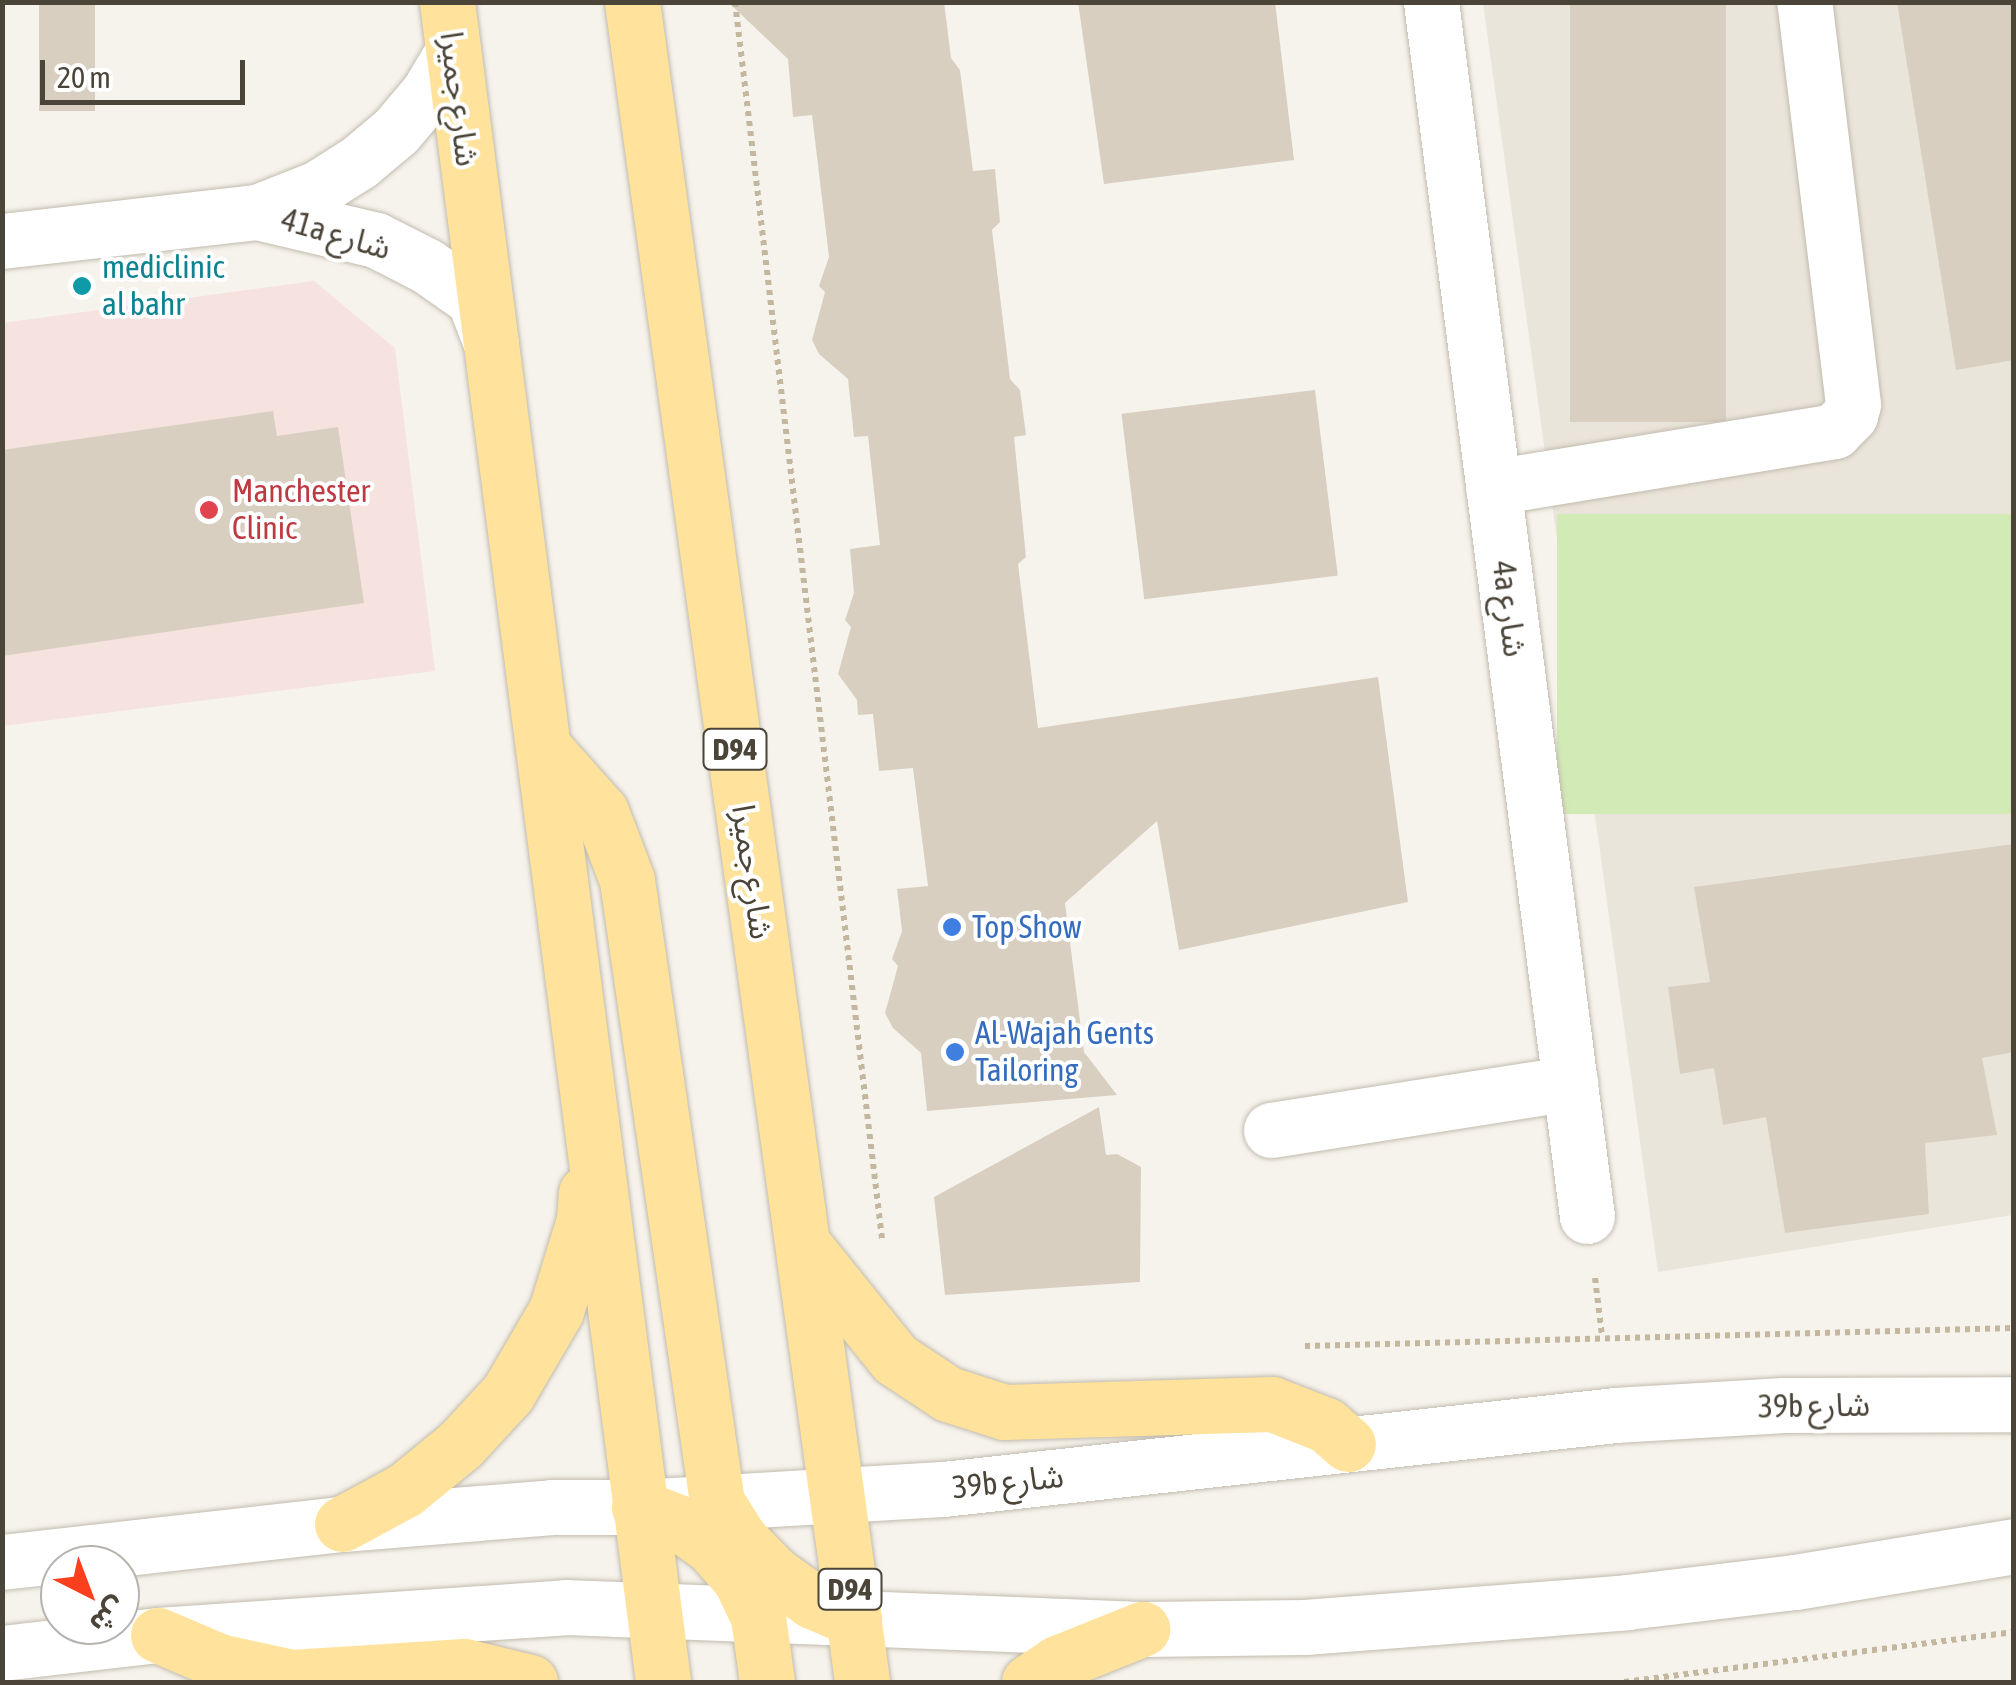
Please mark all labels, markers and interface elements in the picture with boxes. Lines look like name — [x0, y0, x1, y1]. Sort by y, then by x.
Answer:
street label: شارع جميرا — [432, 29, 486, 169]
scale bar — [45, 40, 250, 102]
text: 20 m — [57, 60, 111, 94]
street label: 41a شارع — [277, 200, 395, 268]
place label: mediclinic al bahr — [102, 249, 224, 324]
marker: mediclinic al bahr — [71, 275, 93, 297]
place label: Manchester Clinic — [232, 473, 370, 548]
marker: Manchester Clinic — [196, 497, 222, 523]
street label: 4a شارع — [1484, 559, 1534, 659]
road number: D94 — [702, 724, 768, 774]
street label: شارع جميرا — [724, 802, 780, 942]
place label: Top Show — [972, 908, 1082, 946]
marker: Top Show — [941, 916, 963, 938]
place label: Al-Wajah Gents Tailoring — [975, 1015, 1154, 1090]
marker: Al-Wajah Gents Tailoring — [944, 1041, 966, 1063]
street label: 39b شارع — [1758, 1386, 1870, 1426]
street label: 39b شارع — [950, 1457, 1066, 1507]
north arrow — [40, 1545, 140, 1645]
road number: D94 — [818, 1564, 882, 1614]
text: ش — [84, 1591, 134, 1641]

